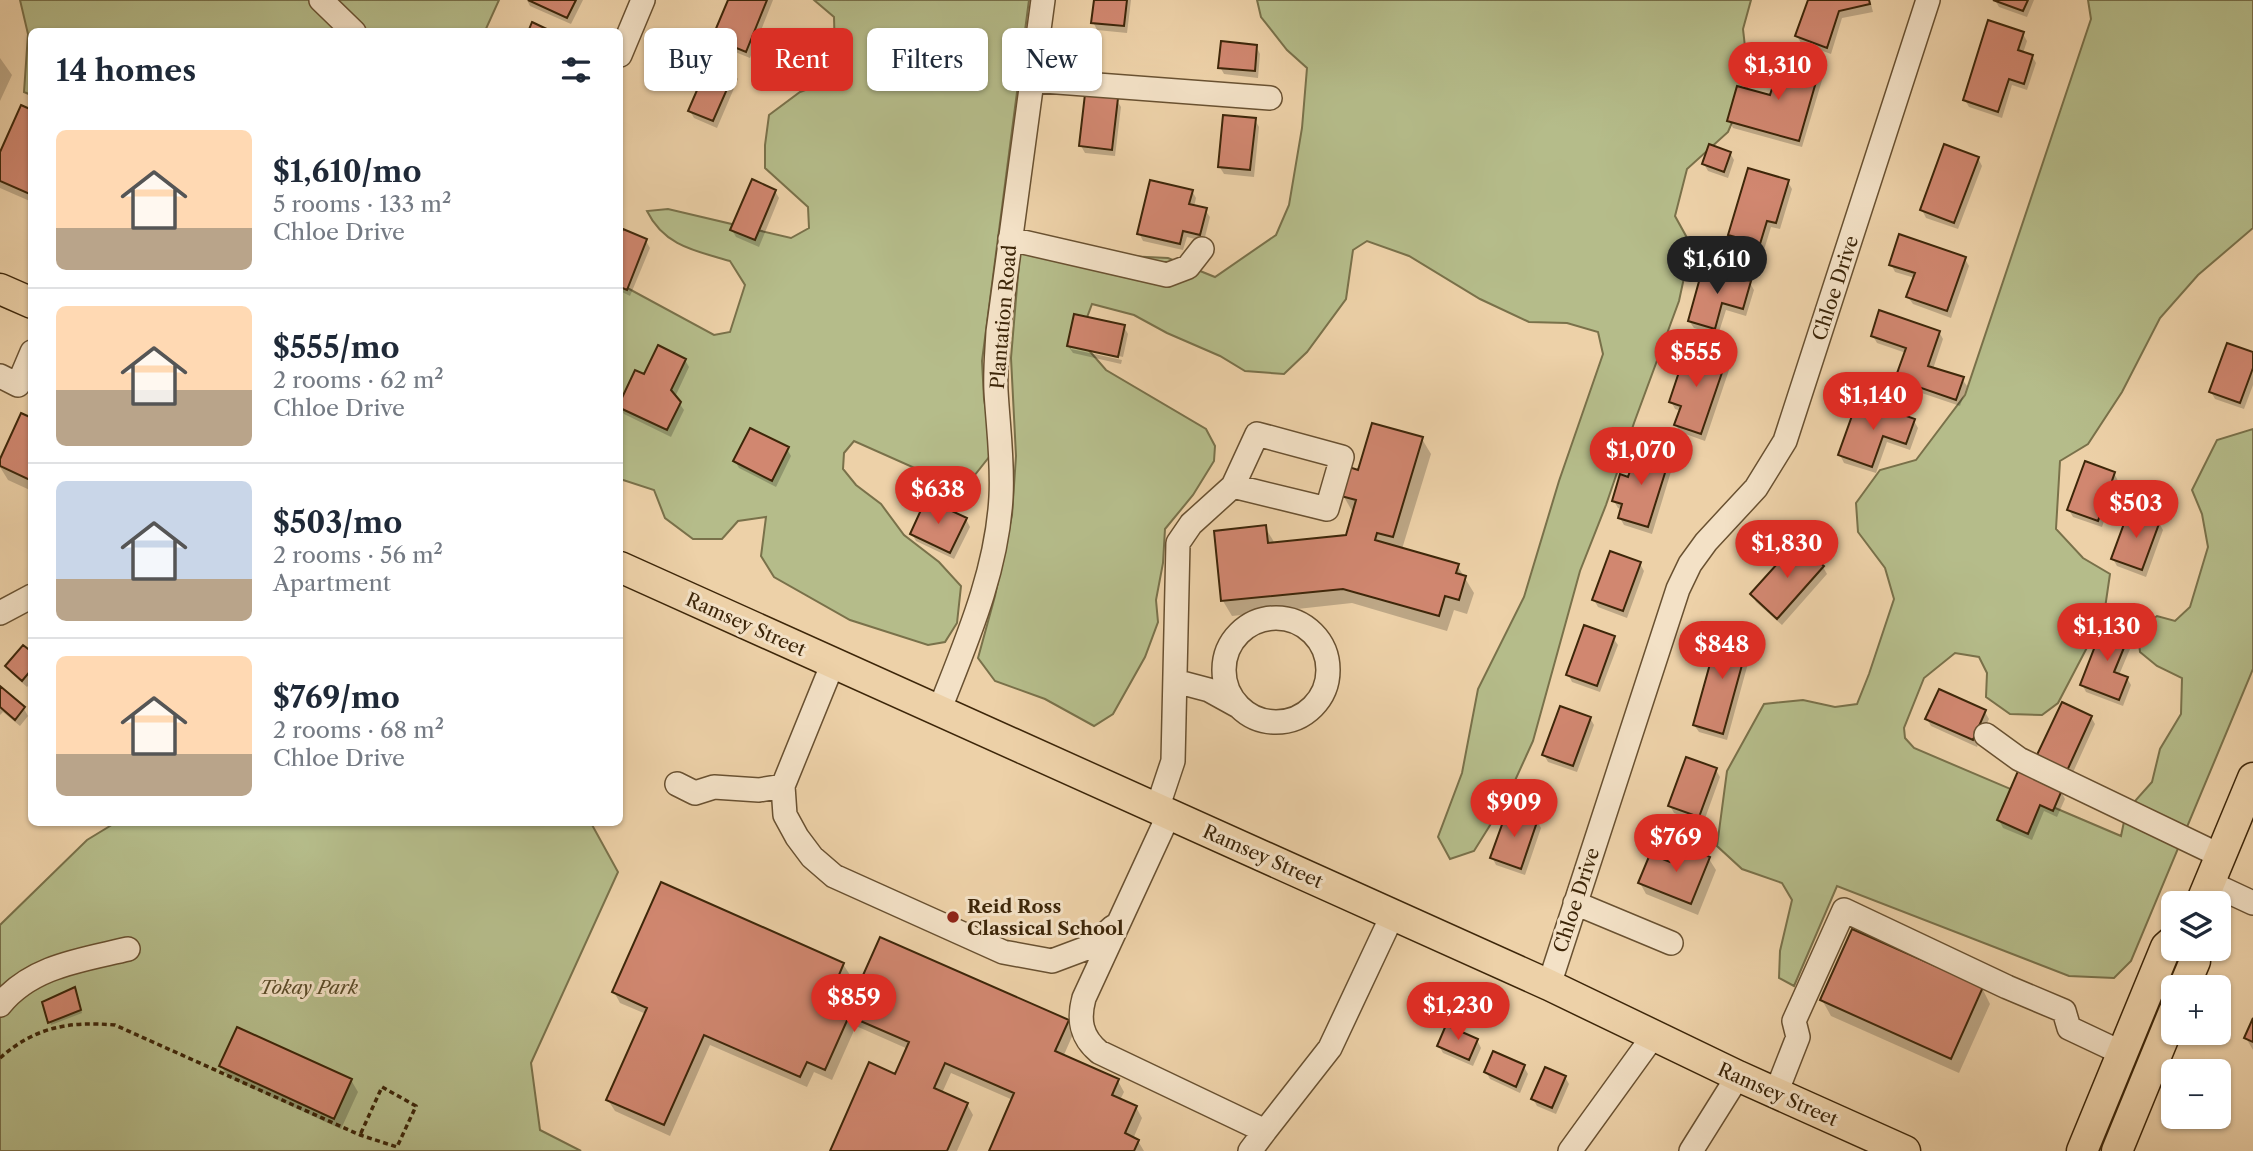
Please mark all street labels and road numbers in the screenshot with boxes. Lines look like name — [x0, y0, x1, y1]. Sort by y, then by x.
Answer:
street label: Chloe Drive — [1808, 233, 1863, 344]
street label: Plantation Road — [986, 243, 1021, 390]
street label: Ramsey Street — [682, 588, 810, 661]
street label: Ramsey Street — [1199, 820, 1327, 893]
street label: Chloe Drive — [1549, 845, 1604, 956]
street label: Ramsey Street — [1714, 1058, 1842, 1131]

